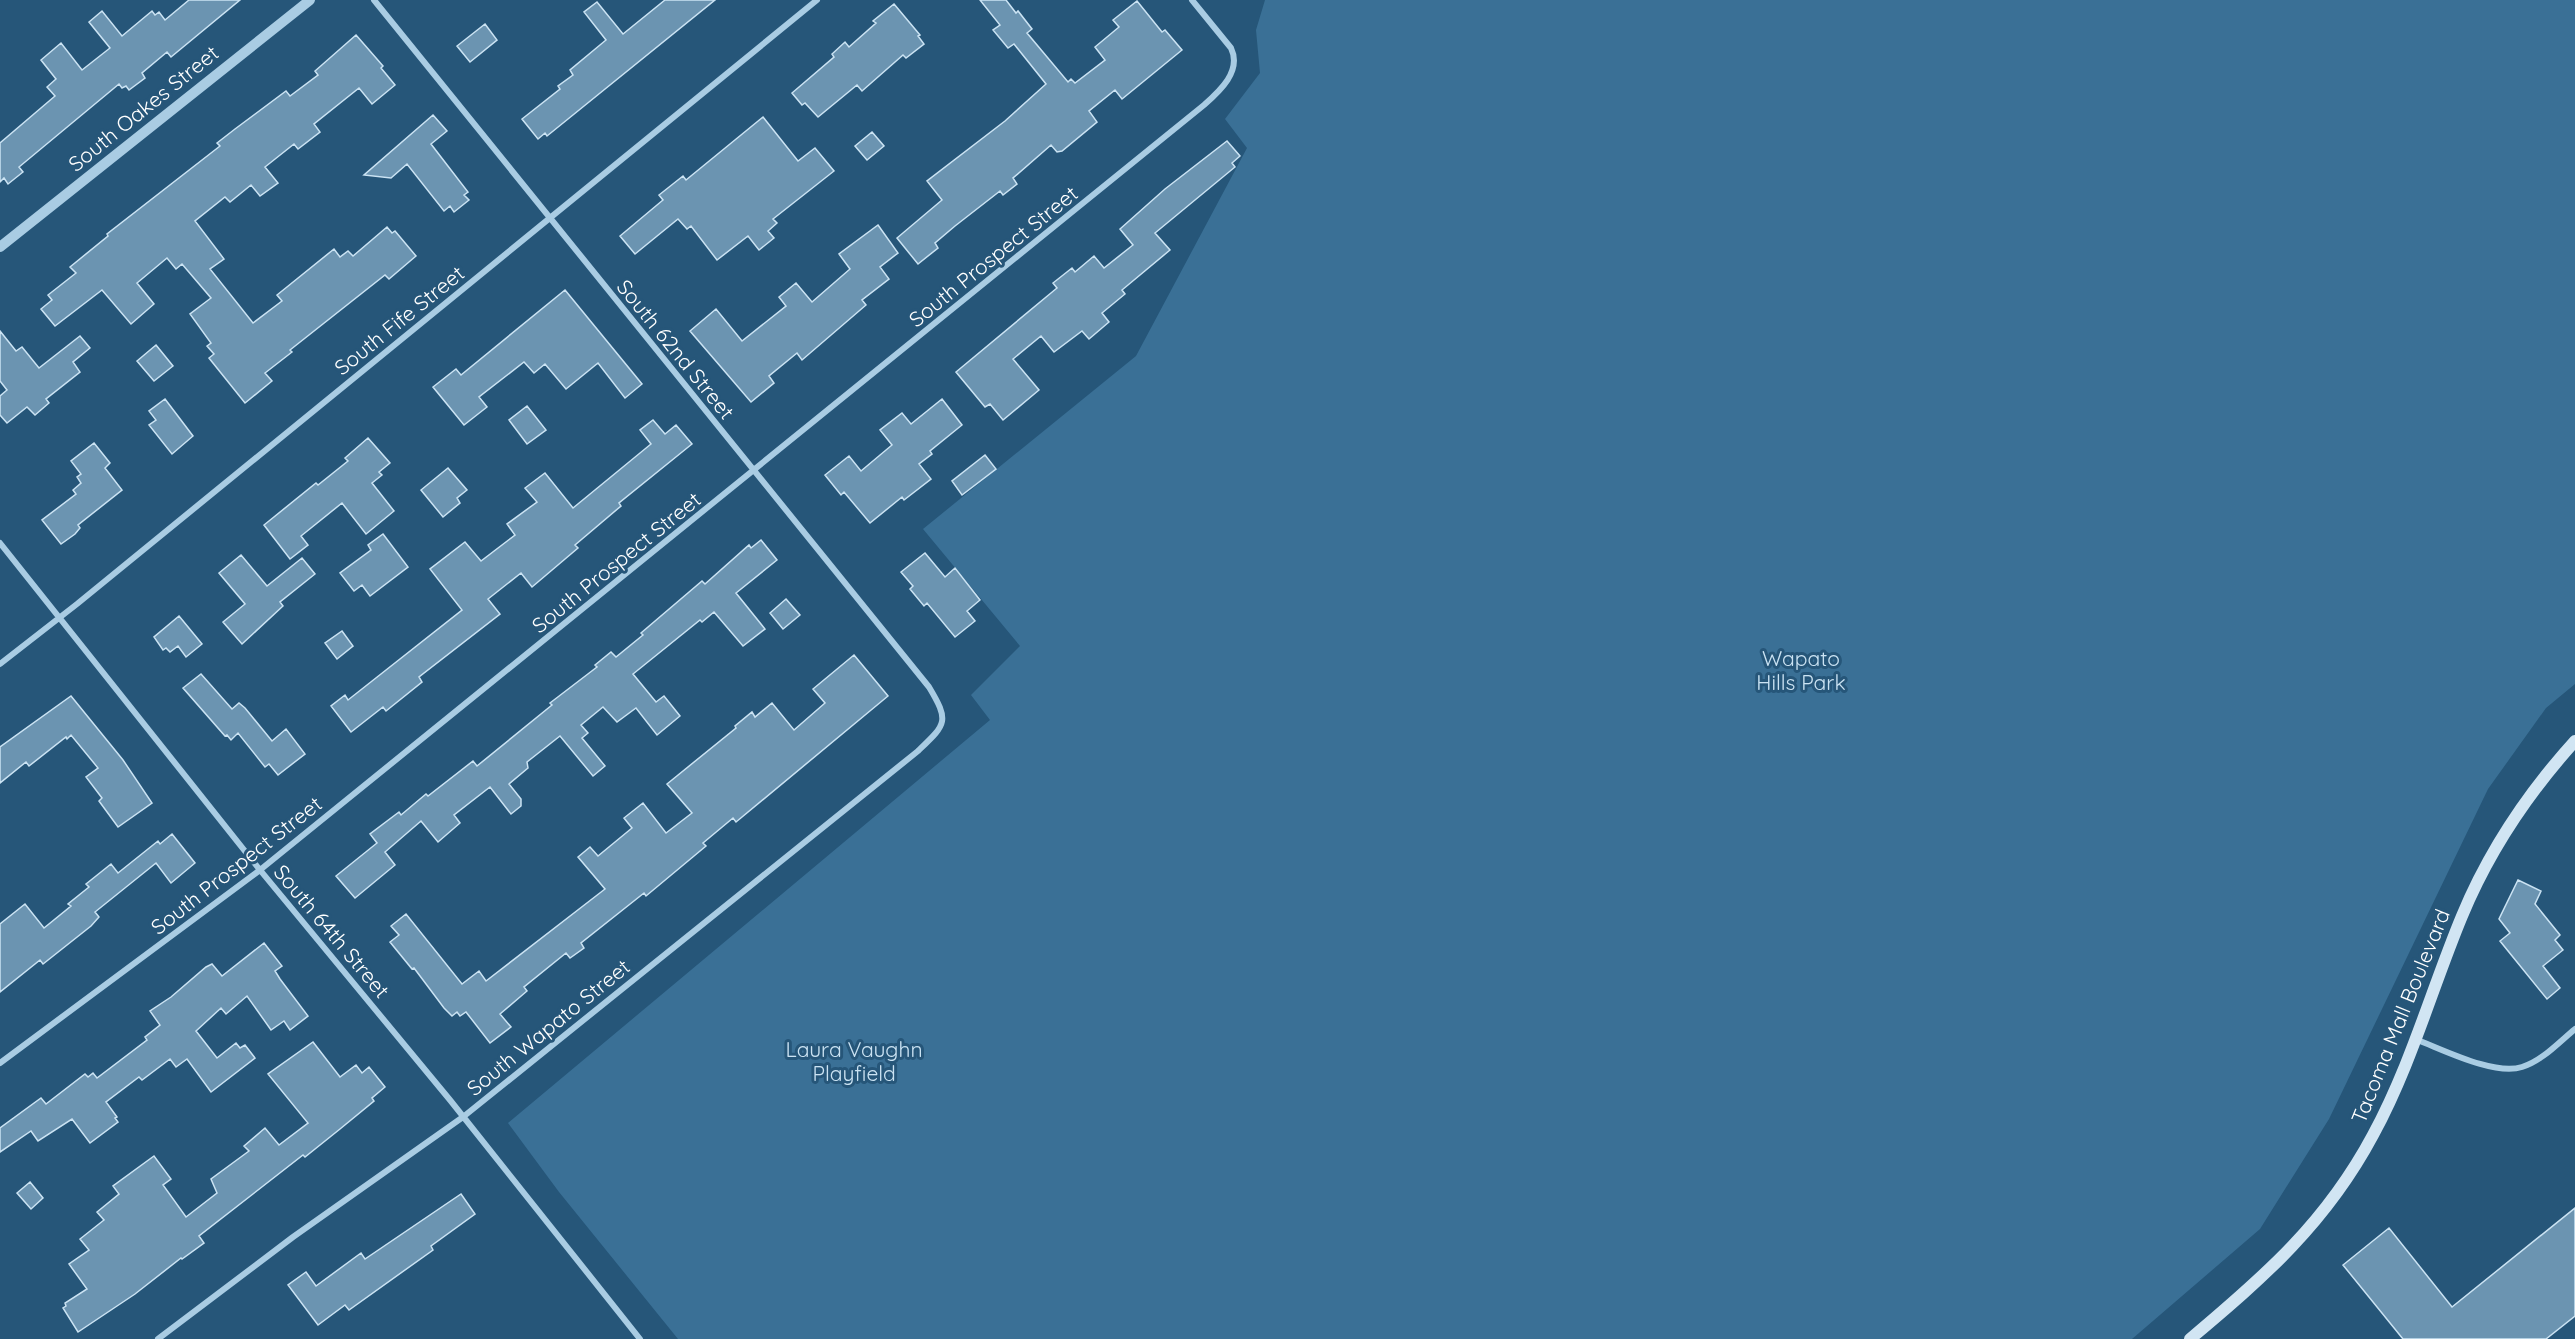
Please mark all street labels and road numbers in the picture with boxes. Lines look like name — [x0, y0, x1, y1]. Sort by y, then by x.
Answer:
street label: South Oakes Street — [63, 39, 223, 177]
street label: South Prospect Street — [903, 180, 1083, 332]
street label: South Fife Street — [329, 260, 469, 380]
street label: South 62nd Street — [612, 274, 740, 424]
street label: South Prospect Street — [526, 486, 706, 638]
street label: South Prospect Street — [145, 790, 327, 940]
street label: South 64th Street — [269, 859, 395, 1003]
street label: Tacoma Mall Boulevard — [2345, 905, 2455, 1127]
street label: South Wapato Street — [461, 953, 635, 1101]

